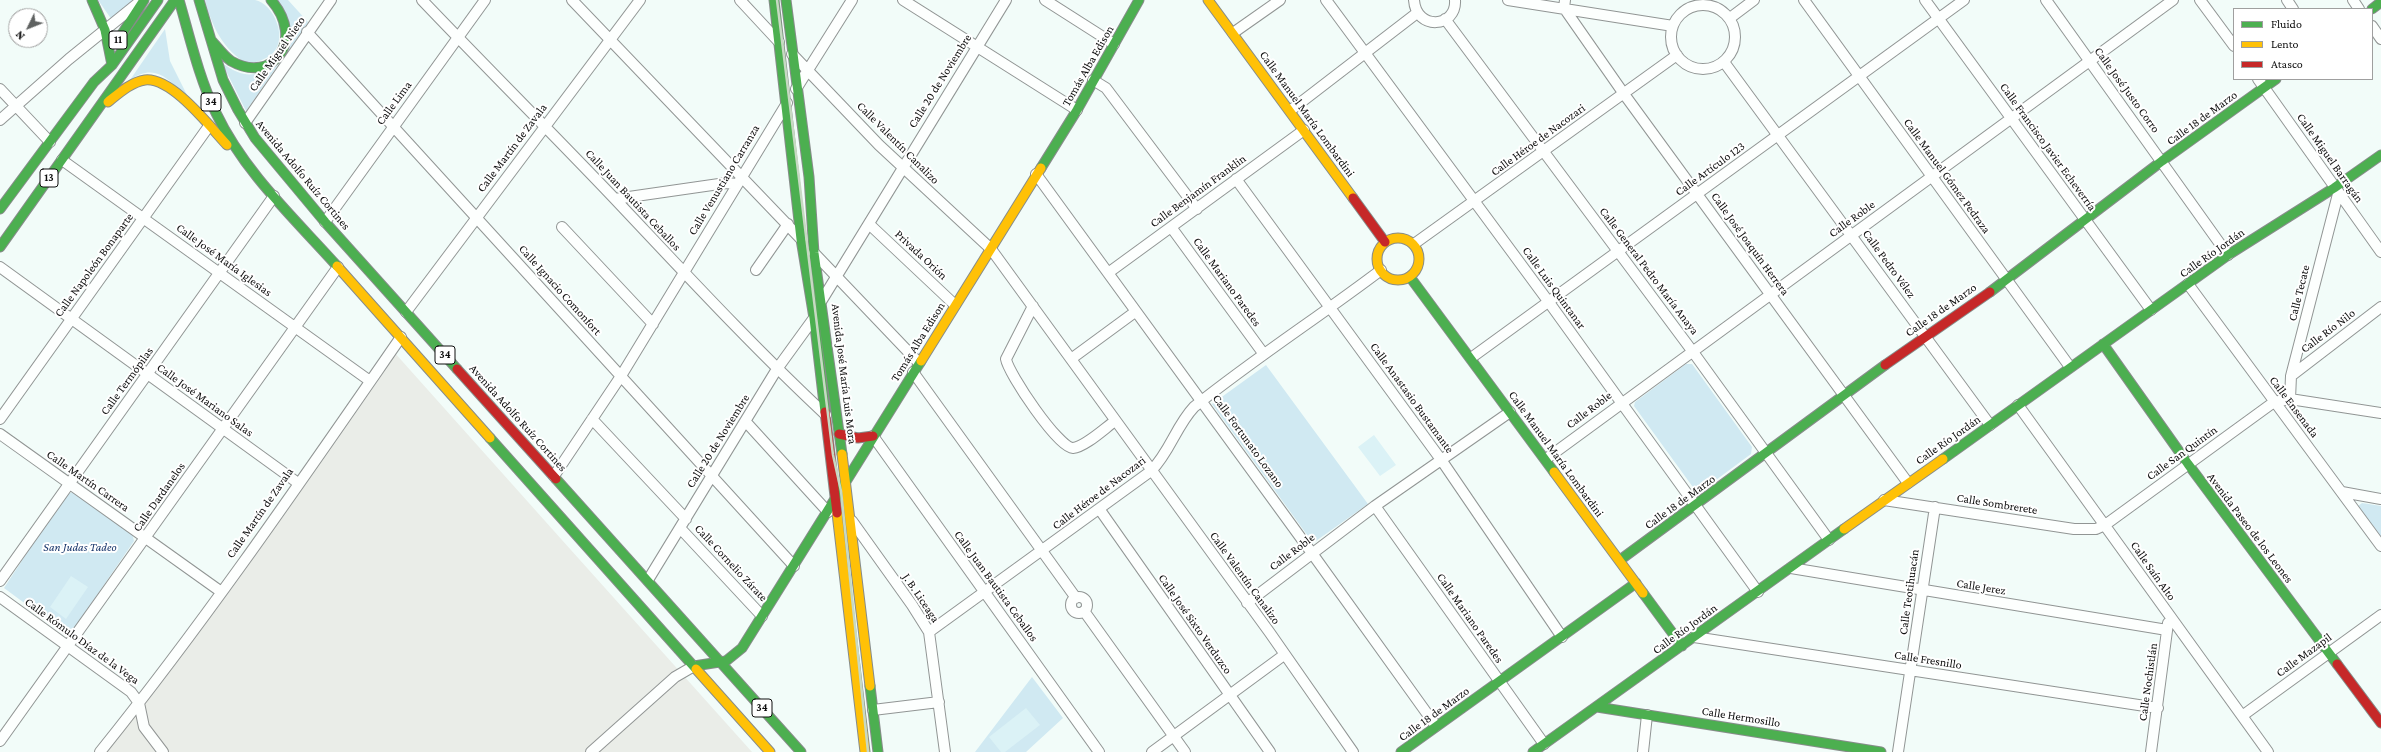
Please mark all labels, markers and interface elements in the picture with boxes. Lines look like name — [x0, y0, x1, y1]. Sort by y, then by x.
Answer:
north arrow — [8, 8, 48, 48]
legend — [2233, 8, 2373, 80]
street label: Calle Miguel Nieto — [246, 14, 308, 94]
text: Fluido — [2271, 17, 2302, 31]
street label: Tomás Alba Edison — [1059, 23, 1117, 109]
text: N — [13, 29, 27, 42]
road number: 11 — [109, 31, 127, 49]
street label: Calle 20 de Noviembre — [905, 31, 975, 131]
text: Lento — [2271, 37, 2299, 51]
street label: Calle José Justo Corro — [2091, 44, 2163, 136]
street label: Calle Manuel María Lombardini — [1256, 48, 1358, 180]
text: Atasco — [2271, 57, 2303, 71]
street label: Calle Lima — [373, 78, 415, 128]
street label: Calle Francisco Javier Echeverría — [1997, 80, 2099, 214]
street label: Calle 18 de Marzo — [2164, 88, 2240, 148]
road number: 34 — [201, 93, 221, 111]
street label: Calle Valentín Canalizo — [854, 99, 942, 187]
street label: Calle Martín de Zavala — [474, 101, 550, 195]
street label: Calle Héroe de Nacozari — [1488, 101, 1588, 179]
street label: Calle Miguel Barragán — [2294, 110, 2366, 206]
street label: Calle Manuel Gómez Pedraza — [1900, 116, 1994, 236]
street label: Avenida Adolfo Ruíz Cortines — [253, 117, 353, 233]
street label: Calle Venustiano Carranza — [685, 122, 763, 238]
street label: Calle Artículo 123 — [1672, 139, 1748, 199]
street label: Calle Juan Bautista Ceballos — [582, 146, 684, 254]
street label: Calle Benjamín Franklin — [1147, 151, 1249, 231]
road number: 13 — [40, 169, 58, 187]
street label: Calle José Joaquín Herrera — [1708, 190, 1792, 298]
street label: Calle Roble — [1826, 197, 1878, 241]
street label: Calle General Pedro María Anaya — [1596, 204, 1702, 338]
street label: Calle Napoleón Bonaparte — [51, 210, 137, 320]
street label: Calle José María Iglesias — [173, 220, 275, 300]
street label: Calle Río Jordán — [2177, 225, 2247, 281]
street label: Privada Orión — [892, 227, 950, 283]
street label: Calle Pedro Vélez — [1859, 227, 1919, 301]
street label: Calle Mariano Paredes — [1190, 235, 1264, 329]
street label: Calle Ignacio Comonfort — [516, 242, 604, 338]
street label: Calle Luis Quintanar — [1519, 244, 1589, 332]
street label: Calle Tecate — [2285, 263, 2313, 323]
street label: Calle 18 de Marzo — [1903, 280, 1979, 340]
street label: Tomás Alba Edison — [888, 300, 948, 384]
street label: Avenida José María Luis Mora — [828, 303, 860, 445]
street label: Calle Río Nilo — [2298, 306, 2358, 356]
street label: Calle Anastasio Bustamante — [1367, 340, 1457, 456]
street label: Calle Termópilas — [98, 344, 156, 418]
road number: 34 — [435, 346, 455, 364]
street label: Calle José Mariano Salas — [154, 360, 256, 440]
street label: Avenida Adolfo Ruíz Cortines — [466, 362, 570, 474]
street label: Calle Ensenada — [2266, 373, 2322, 441]
street label: Calle Manuel María Lombardini — [1505, 388, 1607, 520]
street label: Calle Roble — [1563, 388, 1615, 432]
street label: Calle 20 de Noviembre — [683, 391, 753, 491]
street label: Calle Fortunato Lozano — [1209, 392, 1287, 490]
street label: Calle Río Jordán — [1913, 412, 1983, 468]
street label: Calle San Quintín — [2144, 423, 2220, 483]
street label: Calle Martín Carrera — [44, 447, 132, 515]
street label: Calle Héroe de Nacozari — [1049, 453, 1149, 533]
street label: Calle Dardanelos — [130, 460, 188, 534]
street label: Calle Martín de Zavala — [223, 465, 297, 561]
street label: Avenida Paseo de los Leones — [2204, 470, 2296, 586]
street label: Calle 18 de Marzo — [1642, 472, 1718, 532]
street label: Calle Sombrerete — [1956, 491, 2038, 517]
street label: Calle Cornelio Zárate — [691, 521, 771, 605]
street label: Calle Juan Bautista Ceballos — [951, 528, 1041, 644]
street label: Calle Valentín Canalizo — [1207, 529, 1283, 627]
street label: Calle Roble — [1266, 530, 1318, 574]
street label: Calle Saín Alto — [2127, 539, 2179, 603]
park label: San Judas Tadeo — [43, 540, 117, 554]
street label: Calle Teotihuacán — [1896, 548, 1922, 636]
street label: Calle Mariano Paredes — [1434, 570, 1506, 666]
street label: J. B. Liceaga — [899, 571, 943, 625]
street label: Calle José Sixto Verduzco — [1155, 571, 1235, 677]
street label: Calle Jerez — [1955, 576, 2007, 598]
street label: Calle Rómulo Díaz de la Vega — [22, 595, 142, 687]
street label: Calle Río Jordán — [1650, 601, 1720, 657]
street label: Calle Mazapil — [2273, 630, 2335, 680]
street label: Calle Nochistlán — [2135, 642, 2161, 722]
street label: Calle Fresnillo — [1893, 648, 1963, 672]
street label: Calle 18 de Marzo — [1396, 684, 1472, 744]
road number: 34 — [752, 699, 772, 717]
street label: Calle Hermosillo — [1701, 704, 1781, 730]

